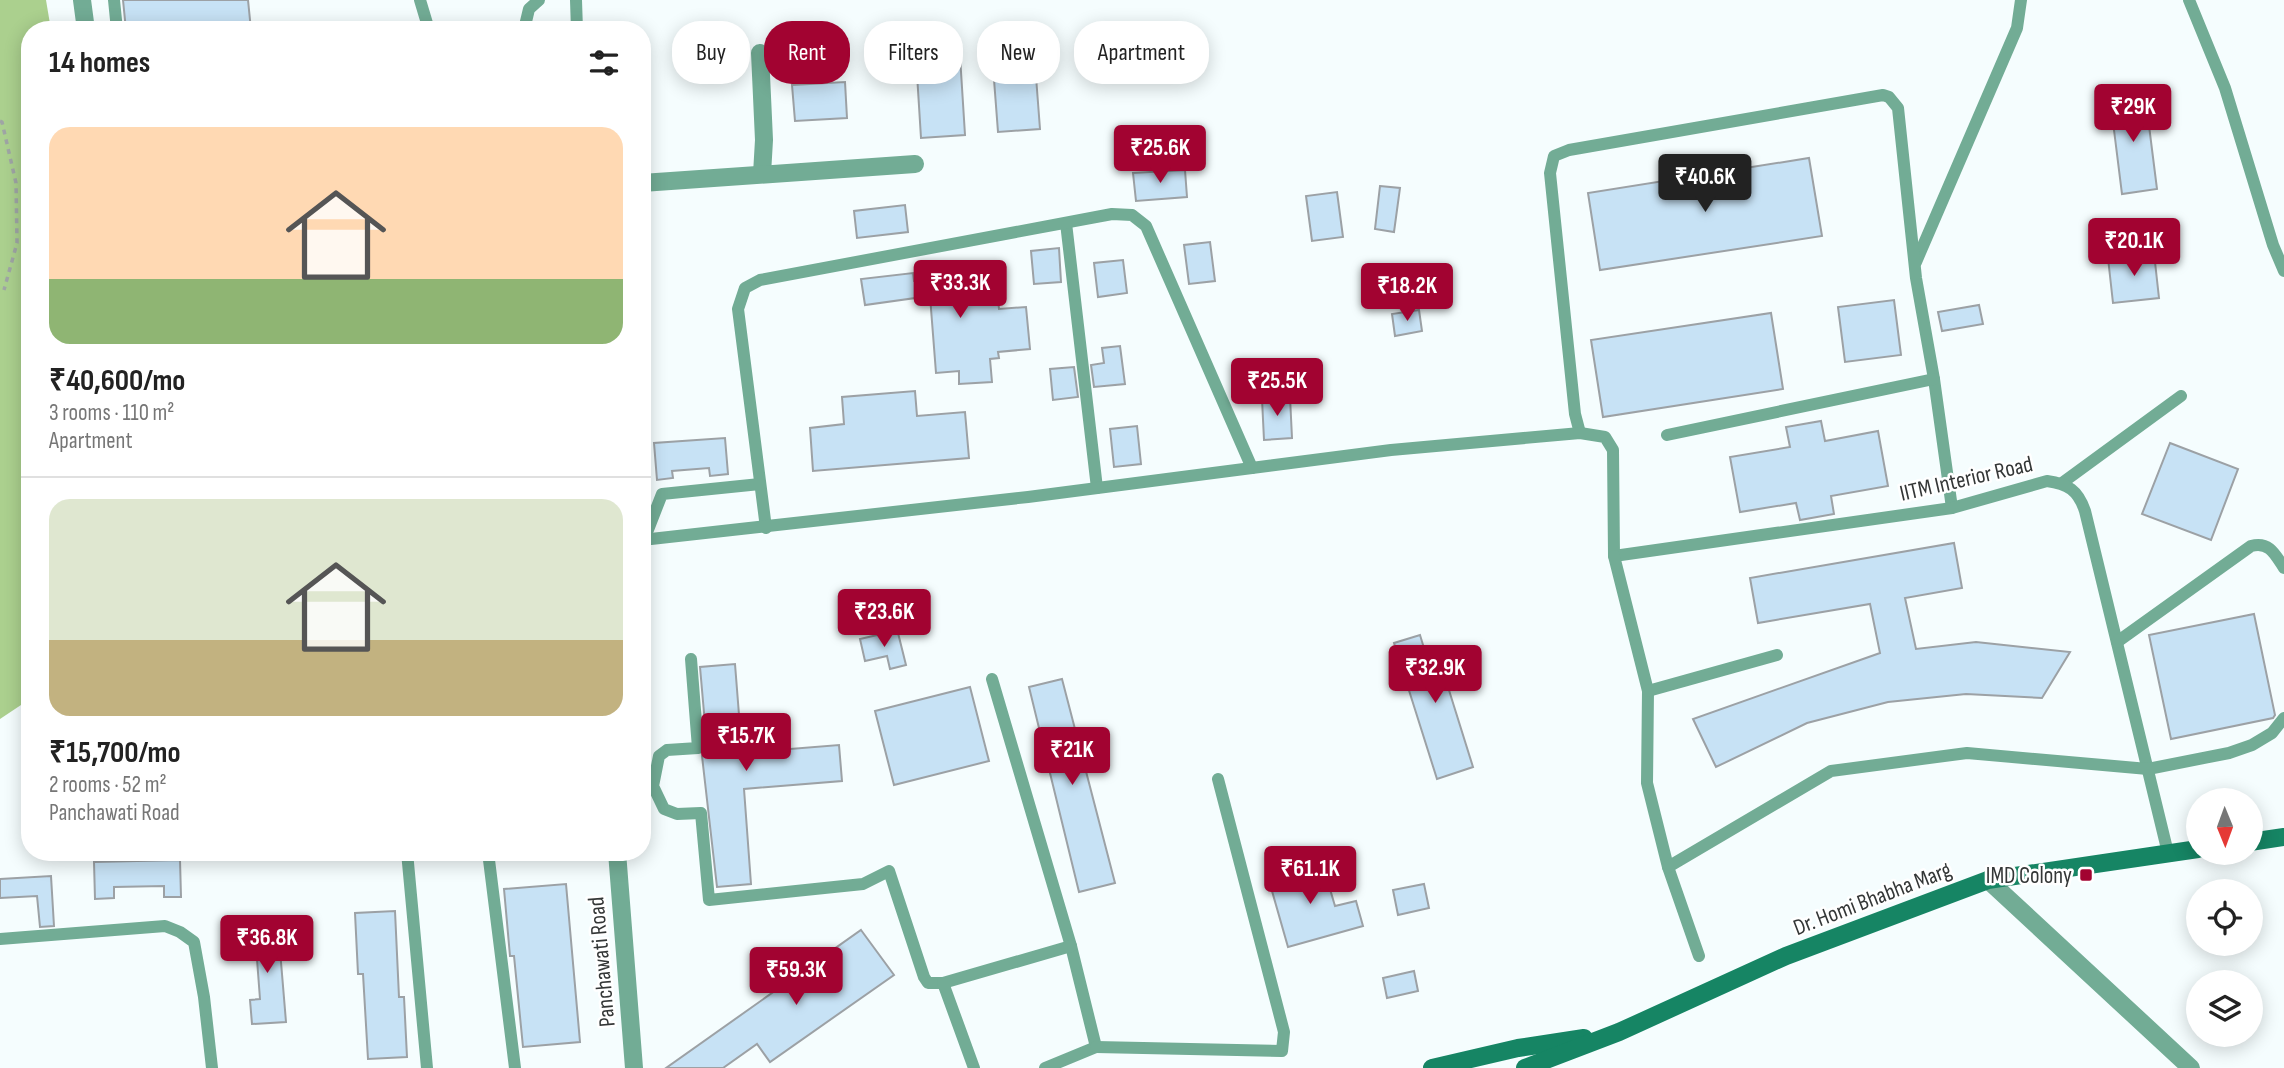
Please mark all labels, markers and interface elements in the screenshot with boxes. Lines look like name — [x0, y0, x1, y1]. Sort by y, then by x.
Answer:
chip: Buy — [672, 21, 750, 84]
chip: Rent — [764, 21, 850, 84]
chip: Filters — [864, 21, 963, 84]
chip: New — [977, 21, 1060, 84]
chip: Apartment — [1074, 21, 1209, 84]
icon: filters — [585, 44, 623, 82]
text: 14 homes — [49, 45, 150, 81]
pin: ₹29K — [2092, 85, 2174, 144]
text: ₹29K — [2110, 93, 2156, 121]
pin: ₹25.6K — [1103, 125, 1217, 185]
text: ₹25.6K — [1130, 134, 1190, 162]
pin: ₹40.6K — [1648, 154, 1762, 214]
text: ₹40.6K — [1674, 163, 1736, 191]
icon: home — [273, 172, 399, 298]
pin: ₹20.1K — [2077, 218, 2191, 278]
text: ₹20.1K — [2104, 227, 2164, 255]
pin: ₹33.3K — [903, 260, 1017, 320]
pin: ₹18.2K — [1350, 264, 1464, 323]
text: ₹33.3K — [930, 269, 990, 297]
text: ₹18.2K — [1377, 272, 1437, 300]
pin: ₹25.5K — [1220, 358, 1334, 418]
text: ₹40,600/mo — [49, 363, 185, 399]
text: ₹25.5K — [1247, 367, 1307, 395]
text: 3 rooms · 110 m² — [49, 399, 174, 427]
text: Apartment — [49, 427, 133, 455]
street label: IITM Interior Road — [1897, 450, 2035, 508]
icon: home — [273, 544, 399, 670]
pin: ₹23.6K — [827, 590, 941, 649]
text: ₹23.6K — [854, 598, 914, 626]
pin: ₹32.9K — [1378, 646, 1492, 705]
text: ₹32.9K — [1405, 654, 1465, 682]
pin: ₹15.7K — [689, 714, 803, 773]
text: ₹15.7K — [717, 722, 775, 750]
pin: ₹21K — [1031, 728, 1113, 787]
text: ₹15,700/mo — [49, 735, 181, 771]
text: ₹21K — [1050, 736, 1094, 764]
text: 2 rooms · 52 m² — [49, 771, 167, 799]
north arrow — [2186, 788, 2263, 864]
map controls — [2186, 788, 2263, 1047]
text: Panchawati Road — [49, 799, 180, 827]
pin: ₹61.1K — [1253, 846, 1367, 906]
text: ₹61.1K — [1280, 855, 1340, 883]
street label: Dr. Homi Bhabha Marg — [1789, 856, 1955, 942]
place label: IMD Colony — [1986, 862, 2072, 890]
marker: IMD Colony — [2078, 867, 2094, 883]
button: locate — [2186, 879, 2263, 956]
street label: Panchawati Road — [582, 896, 622, 1028]
pin: ₹36.8K — [210, 916, 324, 975]
text: ₹36.8K — [236, 924, 298, 952]
pin: ₹59.3K — [739, 948, 853, 1007]
text: ₹59.3K — [766, 956, 826, 984]
button: layers — [2186, 970, 2263, 1047]

